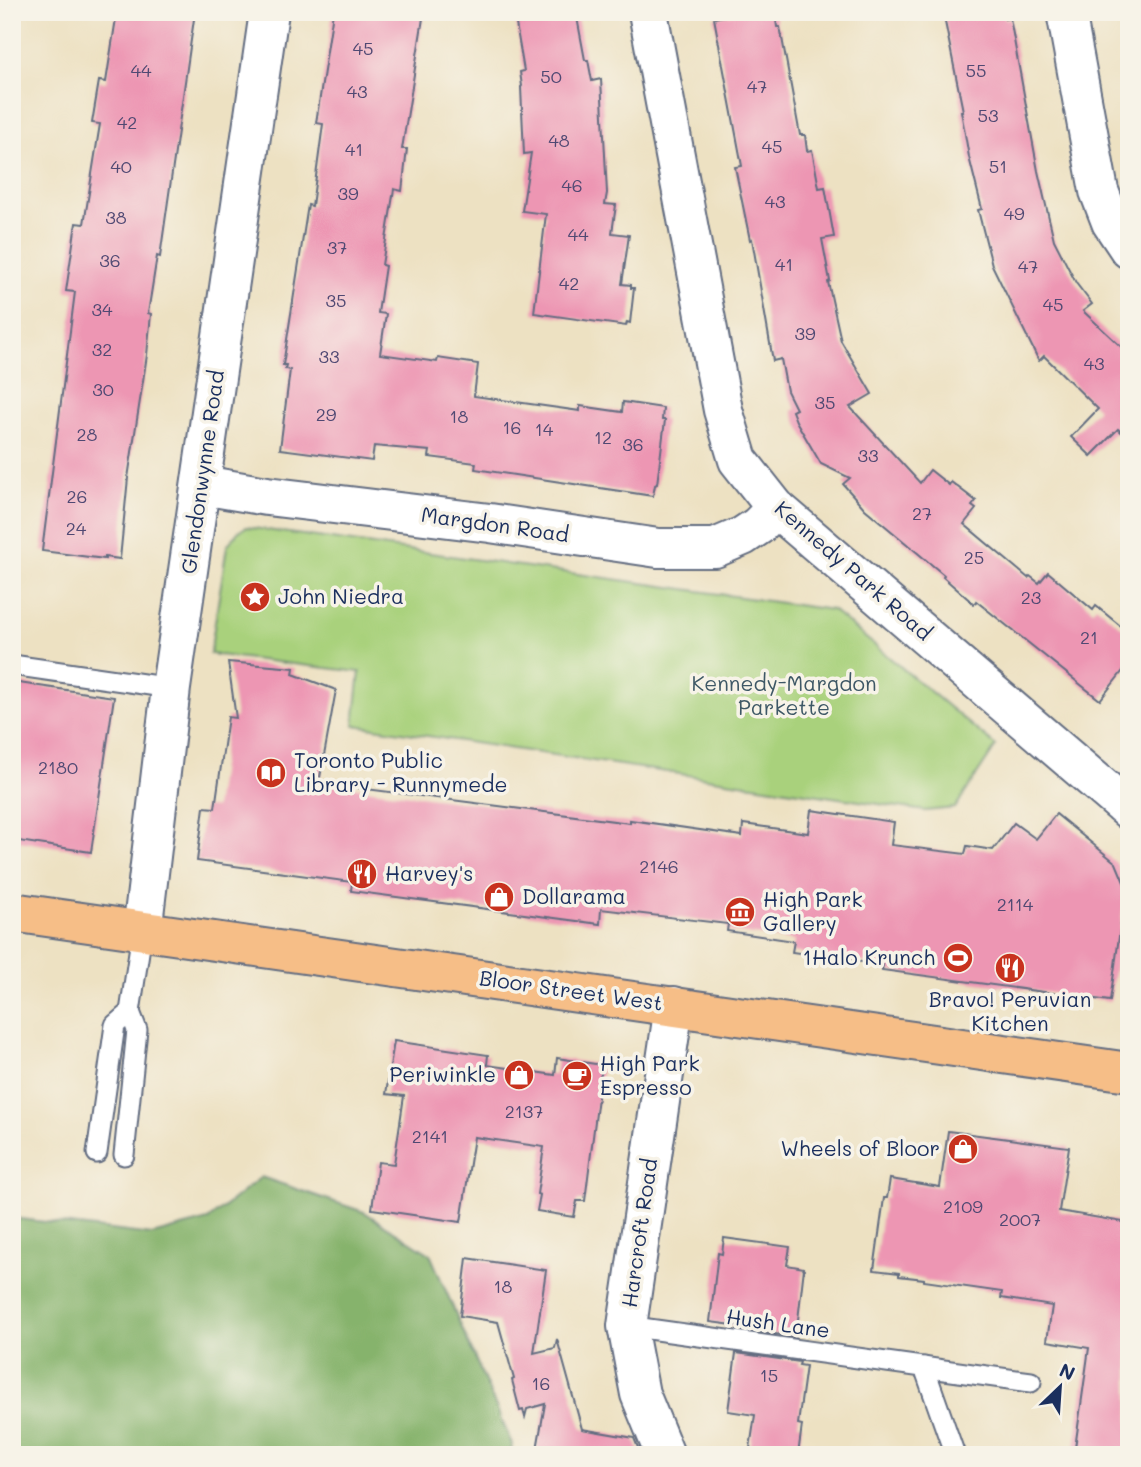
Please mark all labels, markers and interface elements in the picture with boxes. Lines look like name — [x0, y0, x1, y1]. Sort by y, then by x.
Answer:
house number: 45 — [352, 36, 374, 60]
house number: 44 — [130, 58, 152, 82]
house number: 55 — [966, 58, 987, 82]
house number: 50 — [540, 64, 562, 88]
house number: 47 — [747, 74, 767, 98]
house number: 43 — [346, 79, 368, 103]
house number: 53 — [977, 103, 999, 127]
house number: 42 — [117, 110, 137, 134]
house number: 48 — [548, 128, 570, 152]
house number: 45 — [761, 134, 783, 158]
house number: 41 — [345, 137, 363, 161]
house number: 40 — [110, 154, 132, 178]
house number: 51 — [989, 154, 1007, 178]
house number: 46 — [561, 173, 583, 197]
house number: 39 — [337, 181, 359, 205]
house number: 43 — [764, 189, 786, 213]
house number: 49 — [1003, 201, 1025, 225]
house number: 38 — [105, 205, 127, 229]
house number: 44 — [567, 222, 589, 246]
house number: 37 — [327, 235, 347, 259]
house number: 36 — [99, 248, 121, 272]
house number: 41 — [775, 252, 793, 276]
house number: 47 — [1018, 254, 1038, 278]
house number: 42 — [559, 271, 579, 295]
house number: 35 — [325, 288, 347, 312]
house number: 45 — [1042, 292, 1064, 316]
house number: 34 — [91, 297, 113, 321]
house number: 39 — [794, 321, 816, 345]
house number: 32 — [92, 337, 112, 361]
house number: 33 — [318, 344, 340, 368]
house number: 43 — [1083, 351, 1105, 375]
street label: Glendonwynne Road — [174, 368, 229, 575]
house number: 30 — [92, 377, 114, 401]
house number: 35 — [814, 390, 836, 414]
house number: 29 — [316, 402, 337, 426]
house number: 18 — [450, 404, 469, 428]
house number: 16 — [503, 415, 521, 439]
house number: 14 — [535, 417, 554, 441]
house number: 28 — [77, 422, 98, 446]
house number: 12 — [594, 425, 612, 449]
house number: 36 — [622, 432, 644, 456]
house number: 33 — [857, 443, 879, 467]
house number: 26 — [67, 484, 87, 508]
street label: Kennedy Park Road — [770, 494, 938, 646]
street label: Margdon Road — [420, 500, 571, 547]
house number: 27 — [912, 501, 932, 525]
house number: 24 — [66, 516, 87, 540]
house number: 25 — [964, 545, 984, 569]
place icon: John Niedra — [238, 580, 272, 614]
place label: John Niedra — [278, 582, 404, 609]
house number: 23 — [1021, 585, 1041, 609]
house number: 21 — [1080, 625, 1098, 649]
park label: Kennedy-Margdon Parkette — [691, 669, 877, 720]
place label: Toronto Public Library - Runnymede — [294, 746, 508, 797]
house number: 2180 — [38, 755, 78, 779]
library icon: Toronto Public Library - Runnymede — [254, 756, 288, 790]
house number: 2146 — [639, 854, 679, 878]
restaurant icon: Harvey's — [345, 857, 379, 891]
place label: Harvey's — [385, 859, 474, 886]
shop icon: Dollarama — [482, 880, 516, 914]
place label: Dollarama — [522, 882, 626, 909]
place label: High Park Gallery — [763, 885, 863, 936]
house number: 2114 — [997, 892, 1034, 916]
museum icon: High Park Gallery — [723, 895, 757, 929]
sports icon: 1Halo Krunch — [941, 941, 975, 975]
place label: 1Halo Krunch — [803, 943, 935, 970]
restaurant icon: Bravo! Peruvian Kitchen — [993, 951, 1027, 985]
street label: Bloor Street West — [478, 963, 665, 1016]
place label: Bravo! Peruvian Kitchen — [929, 985, 1091, 1036]
place label: High Park Espresso — [600, 1049, 700, 1100]
shop icon: Periwinkle — [502, 1058, 536, 1092]
cafe icon: High Park Espresso — [560, 1059, 594, 1093]
place label: Periwinkle — [389, 1060, 496, 1087]
house number: 2137 — [505, 1099, 543, 1123]
house number: 2141 — [412, 1124, 448, 1148]
shop icon: Wheels of Bloor — [946, 1132, 980, 1166]
place label: Wheels of Bloor — [780, 1134, 940, 1161]
street label: Harcroft Road — [615, 1156, 662, 1309]
house number: 2109 — [943, 1194, 983, 1218]
house number: 2007 — [999, 1207, 1041, 1231]
house number: 18 — [494, 1274, 513, 1298]
street label: Hush Lane — [725, 1302, 832, 1343]
north arrow — [1026, 1352, 1096, 1422]
text: N — [1056, 1357, 1079, 1386]
house number: 15 — [760, 1363, 778, 1387]
house number: 16 — [532, 1371, 550, 1395]

